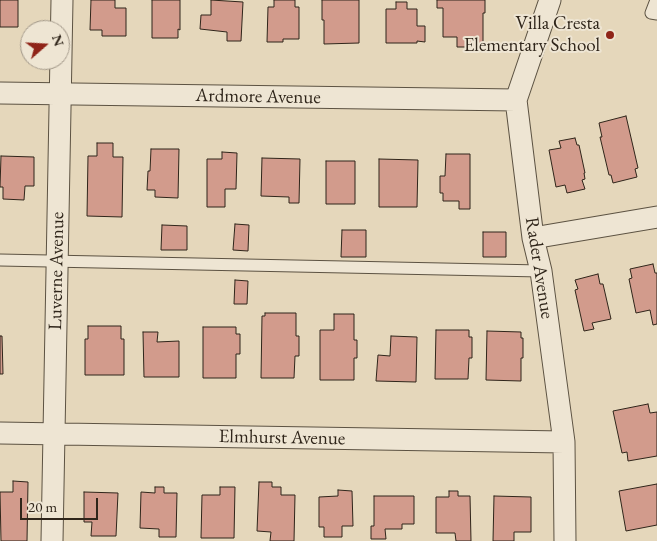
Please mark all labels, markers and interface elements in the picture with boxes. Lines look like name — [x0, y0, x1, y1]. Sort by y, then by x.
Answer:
place label: Villa Cresta Elementary School — [464, 13, 600, 57]
north arrow — [20, 20, 70, 70]
marker: Villa Cresta Elementary School — [604, 29, 616, 41]
text: N — [48, 32, 69, 49]
street label: Ardmore Avenue — [195, 85, 321, 109]
street label: Luverne Avenue — [45, 212, 69, 330]
street label: Rader Avenue — [520, 215, 558, 321]
street label: Elmhurst Avenue — [218, 425, 346, 451]
scale bar — [22, 488, 100, 520]
text: 20 m — [28, 497, 57, 516]

